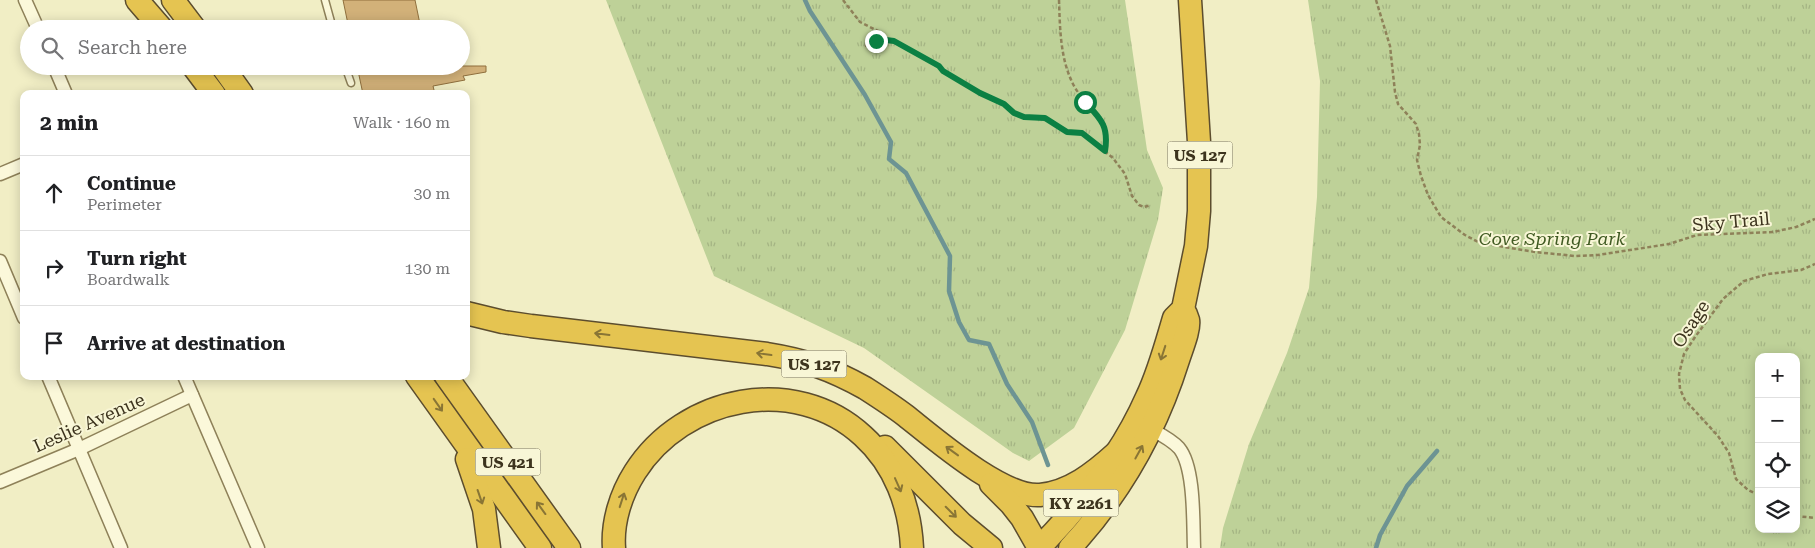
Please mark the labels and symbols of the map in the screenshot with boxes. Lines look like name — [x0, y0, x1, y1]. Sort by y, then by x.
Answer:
route end — [865, 30, 888, 53]
route start — [1074, 91, 1097, 114]
road number: US 127 — [1168, 142, 1232, 168]
street label: Sky Trail — [1691, 208, 1771, 235]
park label: Cove Spring Park — [1479, 228, 1625, 249]
street label: Osage — [1668, 296, 1714, 351]
one-way arrow — [595, 329, 611, 339]
one-way arrow — [1158, 344, 1168, 360]
one-way arrow — [756, 349, 772, 359]
road number: US 127 — [782, 350, 846, 378]
street label: Leslie Avenue — [30, 389, 148, 457]
one-way arrow — [433, 398, 443, 412]
one-way arrow — [1135, 445, 1144, 460]
one-way arrow — [945, 446, 959, 456]
road number: US 421 — [476, 448, 540, 476]
one-way arrow — [893, 477, 903, 492]
one-way arrow — [476, 488, 485, 504]
road number: KY 2261 — [1044, 489, 1118, 516]
one-way arrow — [618, 493, 627, 509]
one-way arrow — [536, 501, 546, 515]
one-way arrow — [945, 506, 957, 518]

